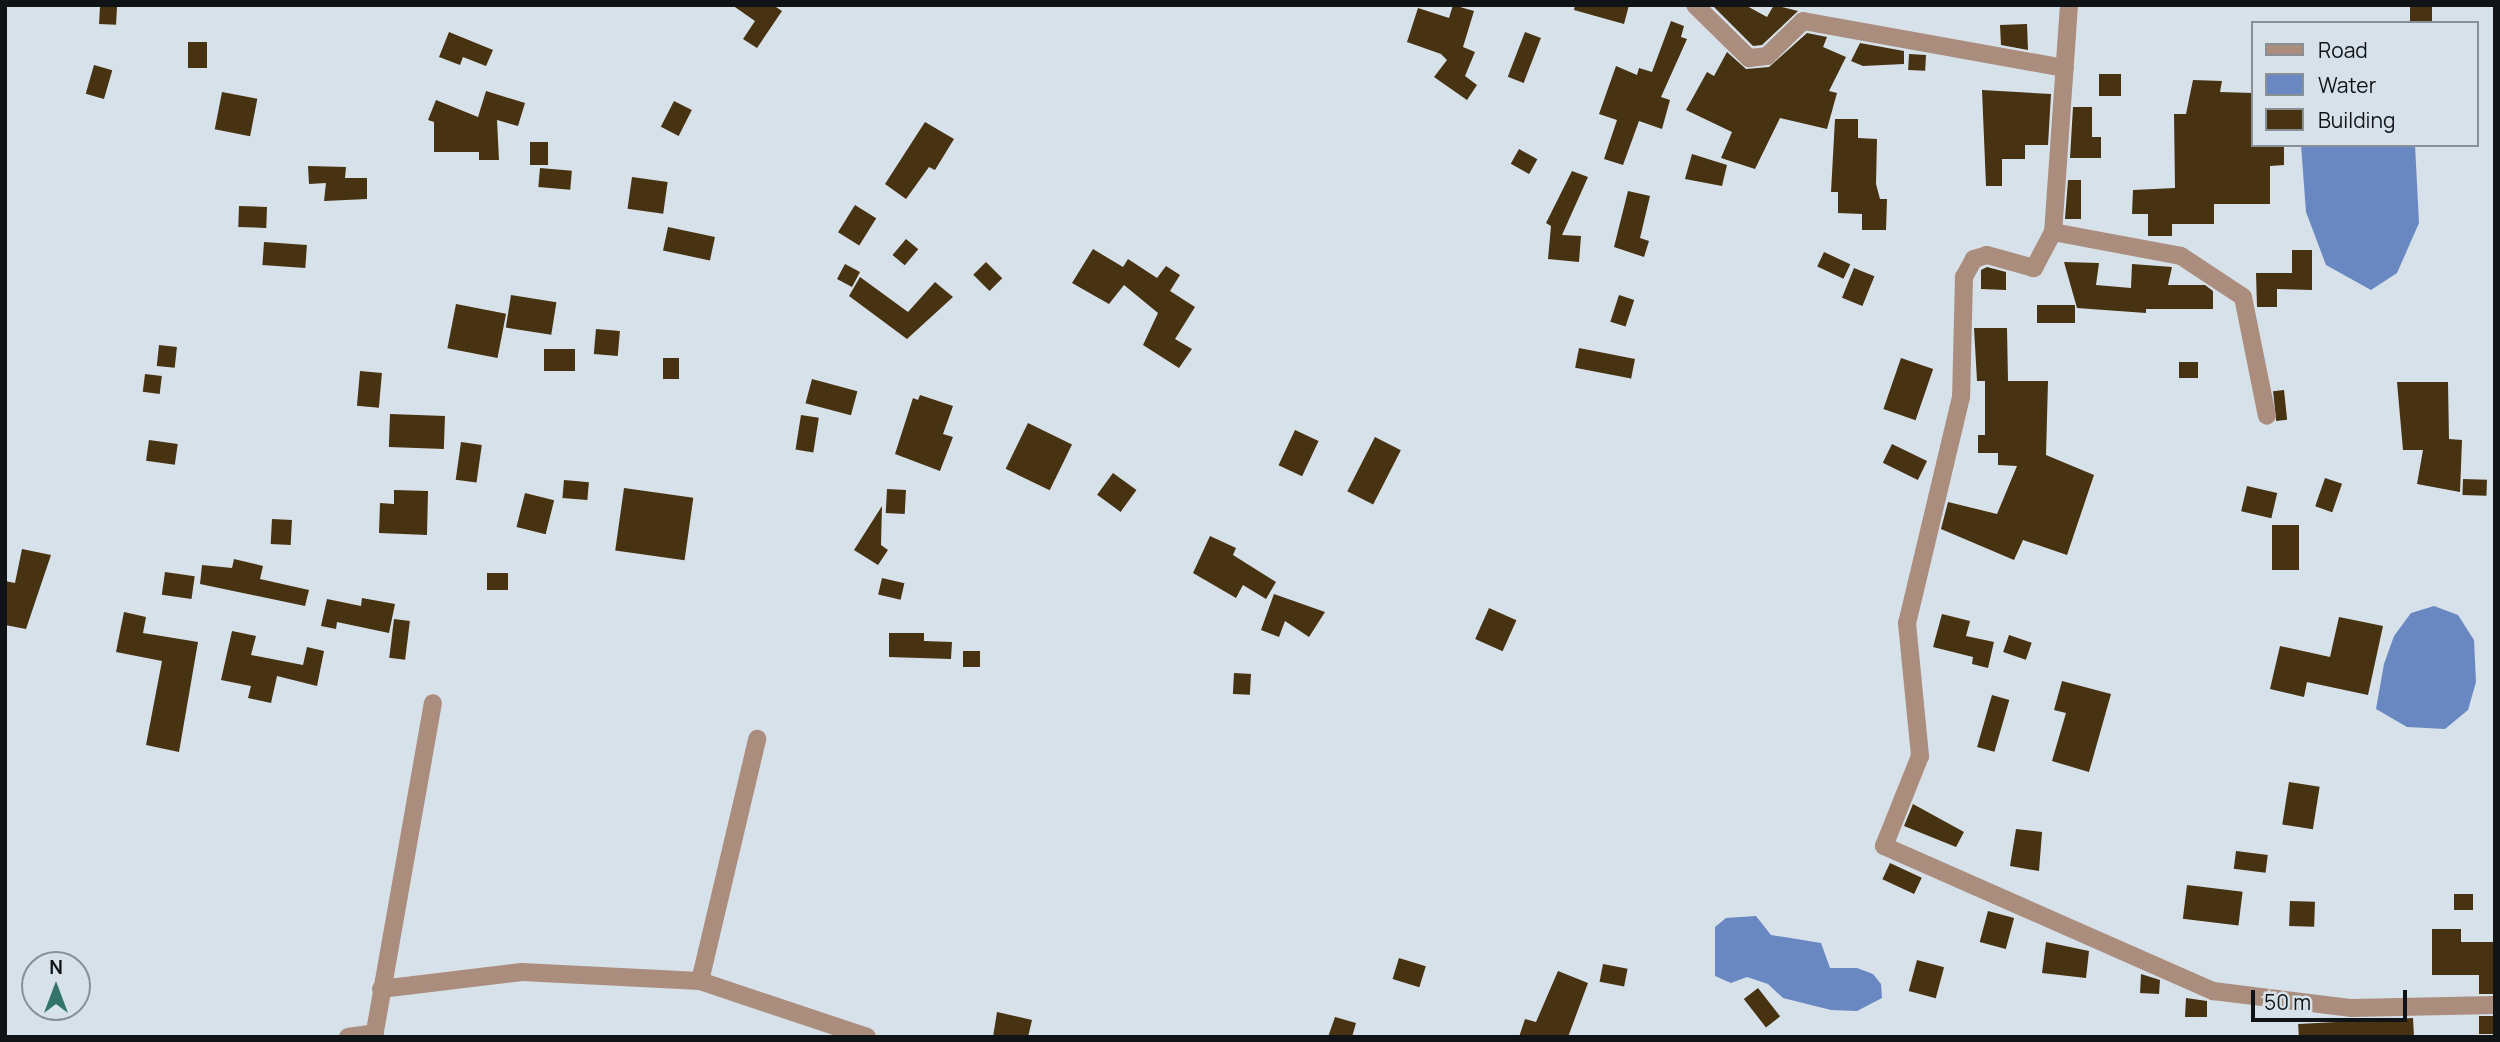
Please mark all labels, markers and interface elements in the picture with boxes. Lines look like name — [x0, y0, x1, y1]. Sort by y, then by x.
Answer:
legend — [2252, 21, 2479, 147]
text: Road — [2318, 36, 2368, 64]
text: Water — [2318, 71, 2376, 99]
text: Building — [2318, 106, 2395, 134]
north arrow — [21, 951, 91, 1021]
text: N — [49, 954, 63, 980]
scale bar — [2255, 976, 2411, 1020]
text: 50 m — [2264, 988, 2311, 1016]

